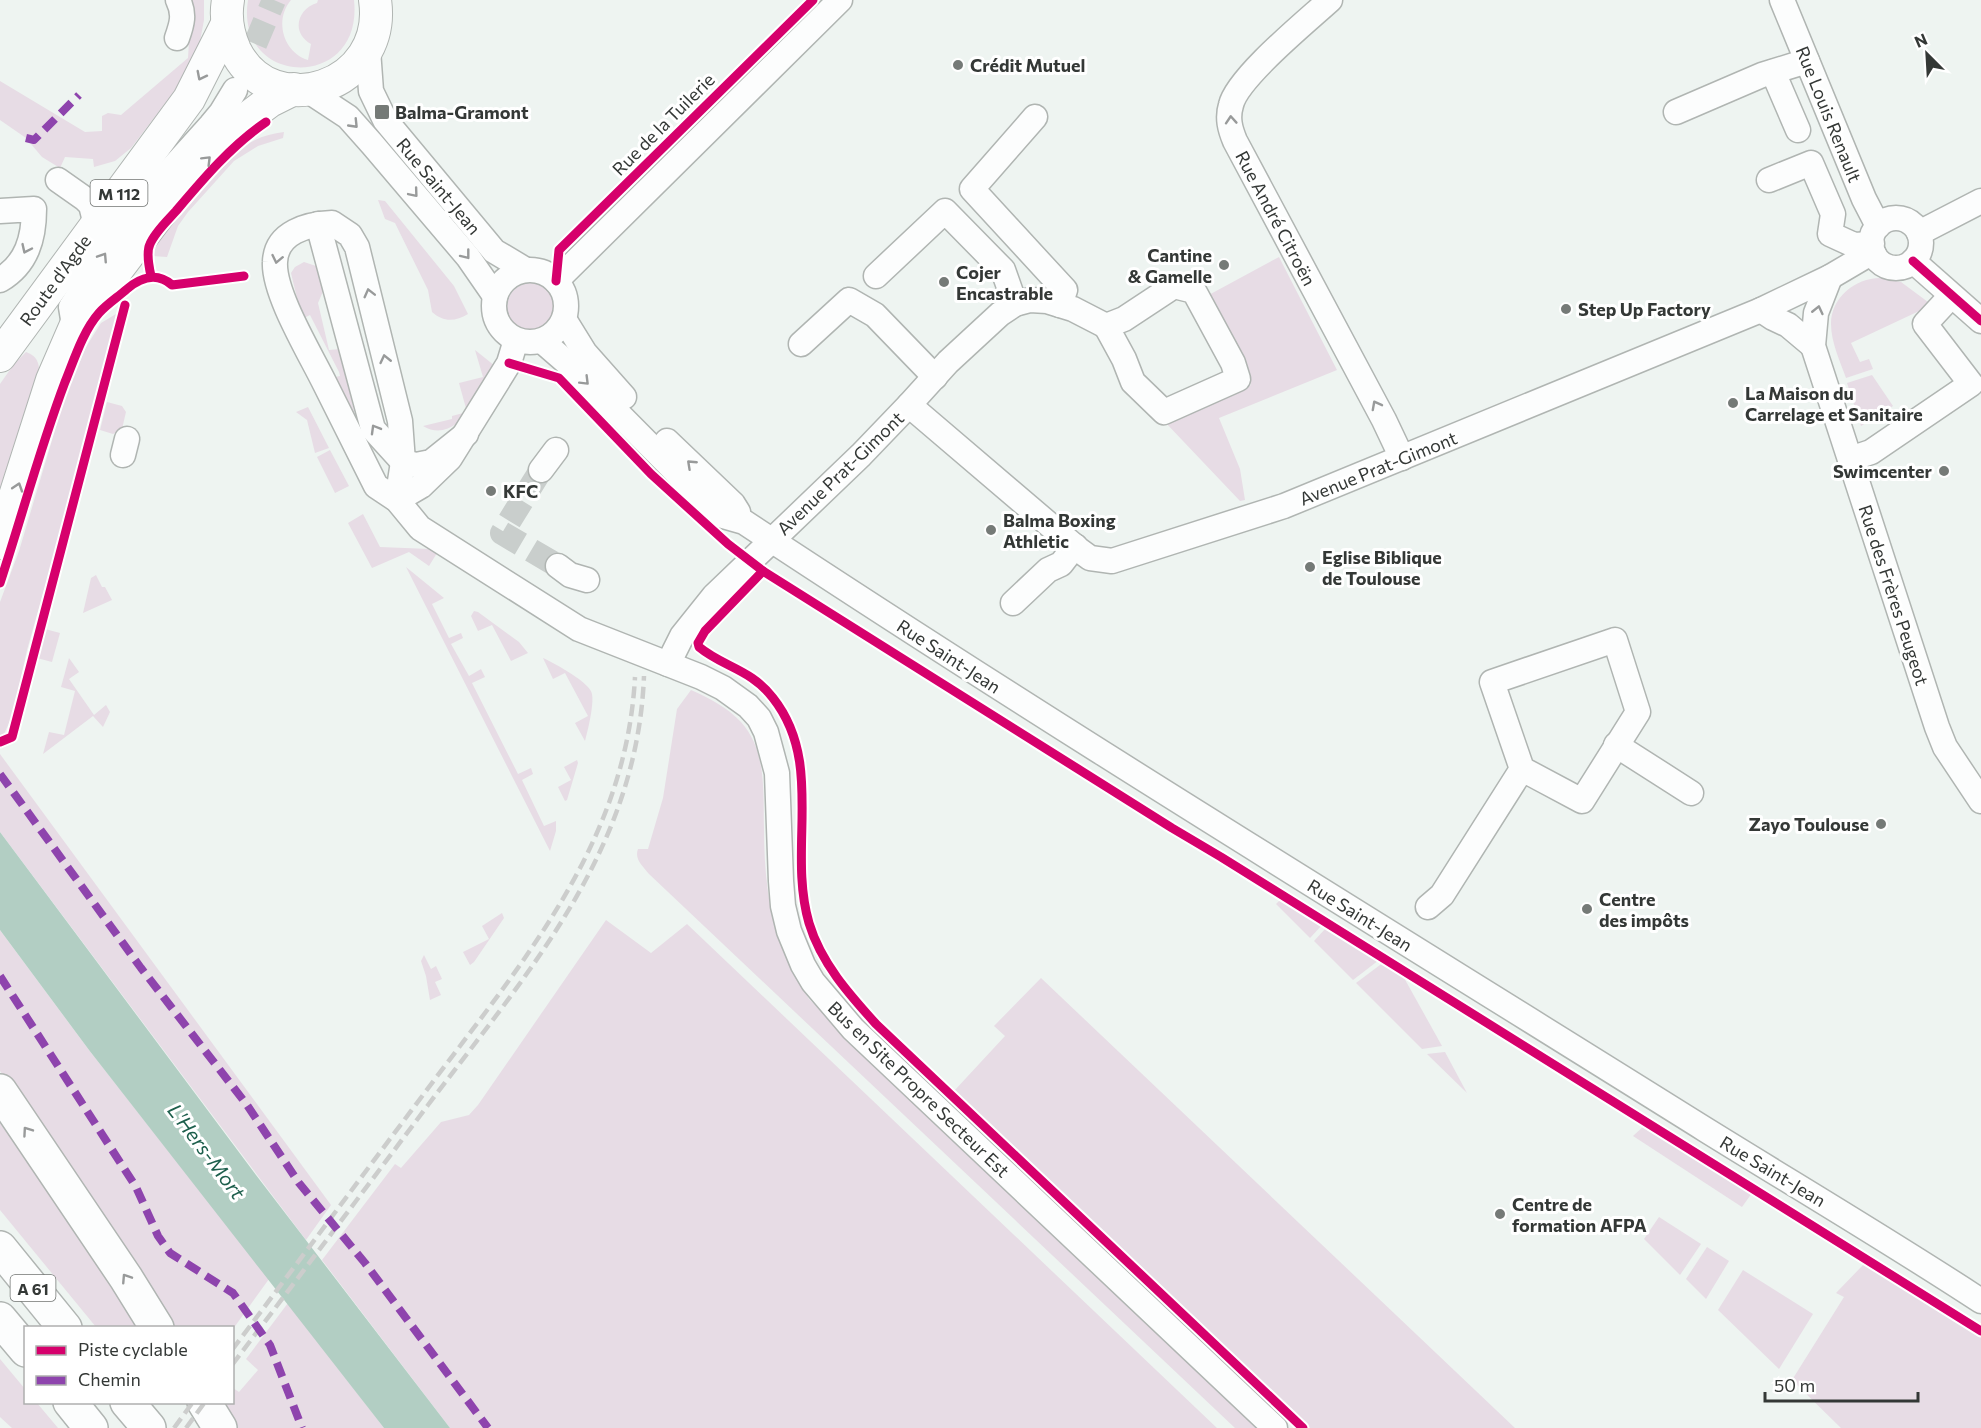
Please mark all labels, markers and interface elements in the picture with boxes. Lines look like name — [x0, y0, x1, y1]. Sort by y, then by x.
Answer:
north arrow — [1897, 24, 1957, 84]
text: N — [1911, 29, 1930, 51]
street label: Rue Louis Renault — [1792, 43, 1866, 185]
place label: Crédit Mutuel — [970, 54, 1085, 76]
marker: Crédit Mutuel — [951, 58, 965, 72]
street label: Rue de la Tuilerie — [607, 68, 719, 180]
one-way arrow — [196, 70, 208, 81]
place label: Balma-Gramont — [395, 101, 529, 123]
marker: Balma-Gramont — [373, 103, 391, 121]
one-way arrow — [1224, 116, 1237, 125]
one-way arrow — [347, 117, 358, 128]
street label: Rue Saint-Jean — [392, 133, 486, 239]
street label: Rue André Citroën — [1231, 147, 1321, 289]
one-way arrow — [199, 156, 210, 167]
road number: M 112 — [90, 180, 148, 206]
one-way arrow — [407, 186, 418, 197]
street label: Route d'Agde — [15, 230, 95, 330]
one-way arrow — [22, 243, 34, 254]
place label: Cantine & Gamelle — [1128, 244, 1212, 287]
one-way arrow — [458, 248, 469, 259]
one-way arrow — [95, 253, 106, 264]
one-way arrow — [271, 254, 284, 264]
marker: Cantine & Gamelle — [1217, 258, 1231, 272]
place label: Cojer Encastrable — [956, 261, 1053, 304]
marker: Cojer Encastrable — [937, 275, 951, 289]
one-way arrow — [364, 288, 376, 298]
place label: Step Up Factory — [1578, 298, 1711, 320]
marker: Step Up Factory — [1559, 302, 1573, 316]
one-way arrow — [1810, 305, 1823, 315]
one-way arrow — [380, 354, 393, 364]
one-way arrow — [578, 374, 589, 385]
place label: La Maison du Carrelage et Sanitaire — [1745, 382, 1923, 425]
marker: La Maison du Carrelage et Sanitaire — [1726, 396, 1740, 410]
one-way arrow — [1372, 401, 1383, 411]
street label: Avenue Prat-Gimont — [772, 407, 908, 539]
one-way arrow — [371, 425, 382, 435]
street label: Avenue Prat-Gimont — [1296, 426, 1460, 510]
one-way arrow — [687, 460, 698, 471]
place label: Swimcenter — [1833, 460, 1933, 482]
marker: Swimcenter — [1937, 464, 1951, 478]
place label: KFC — [503, 480, 538, 502]
one-way arrow — [11, 482, 23, 493]
marker: KFC — [484, 484, 498, 498]
street label: Rue des Frères Peugeot — [1854, 502, 1934, 688]
place label: Balma Boxing Athletic — [1003, 509, 1116, 552]
marker: Balma Boxing Athletic — [984, 523, 998, 537]
place label: Eglise Biblique de Toulouse — [1322, 546, 1442, 589]
marker: Eglise Biblique de Toulouse — [1303, 560, 1317, 574]
street label: Rue Saint-Jean — [893, 614, 1005, 698]
place label: Zayo Toulouse — [1749, 813, 1869, 835]
marker: Zayo Toulouse — [1874, 817, 1888, 831]
street label: Rue Saint-Jean — [1304, 874, 1416, 956]
place label: Centre des impôts — [1599, 888, 1689, 931]
marker: Centre des impôts — [1580, 902, 1594, 916]
street label: Bus en Site Propre Secteur Est — [824, 996, 1014, 1182]
water label: L'Hers-Mort — [163, 1098, 251, 1204]
one-way arrow — [23, 1126, 34, 1137]
street label: Rue Saint-Jean — [1716, 1131, 1830, 1211]
place label: Centre de formation AFPA — [1512, 1193, 1647, 1236]
marker: Centre de formation AFPA — [1493, 1207, 1507, 1221]
one-way arrow — [122, 1274, 134, 1284]
road number: A 61 — [10, 1275, 56, 1301]
legend — [24, 1326, 234, 1404]
text: Piste cyclable — [78, 1338, 188, 1360]
scale bar — [1765, 1365, 1918, 1403]
text: Chemin — [78, 1368, 141, 1390]
text: 50 m — [1774, 1374, 1815, 1396]

